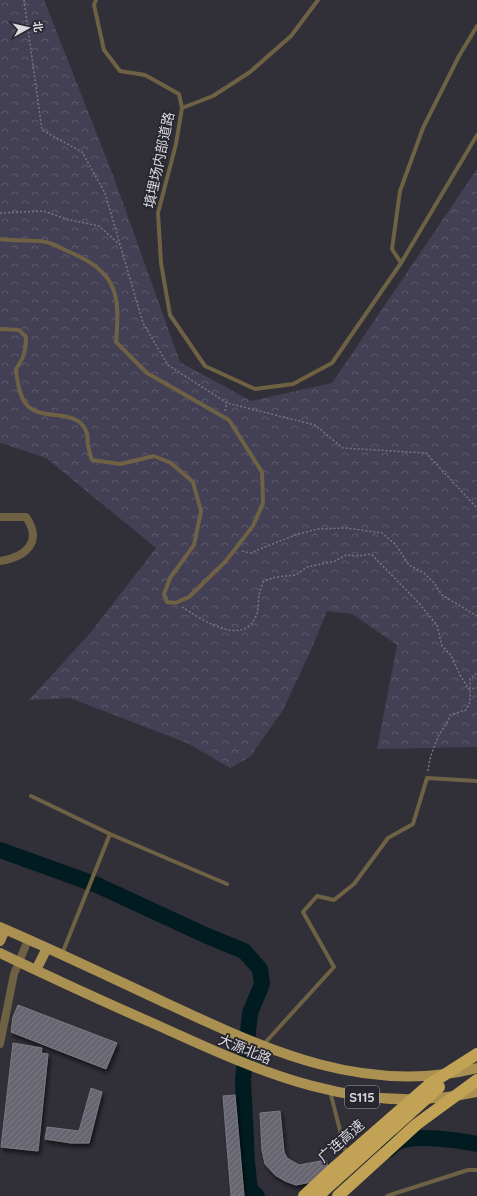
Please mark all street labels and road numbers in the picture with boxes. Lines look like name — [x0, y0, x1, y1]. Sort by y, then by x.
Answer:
street label: 填埋场内部道路 — [140, 110, 178, 210]
street label: 大源北路 — [216, 1030, 274, 1068]
road number: S115 — [345, 1086, 379, 1108]
street label: 广连高速 — [314, 1116, 368, 1166]

